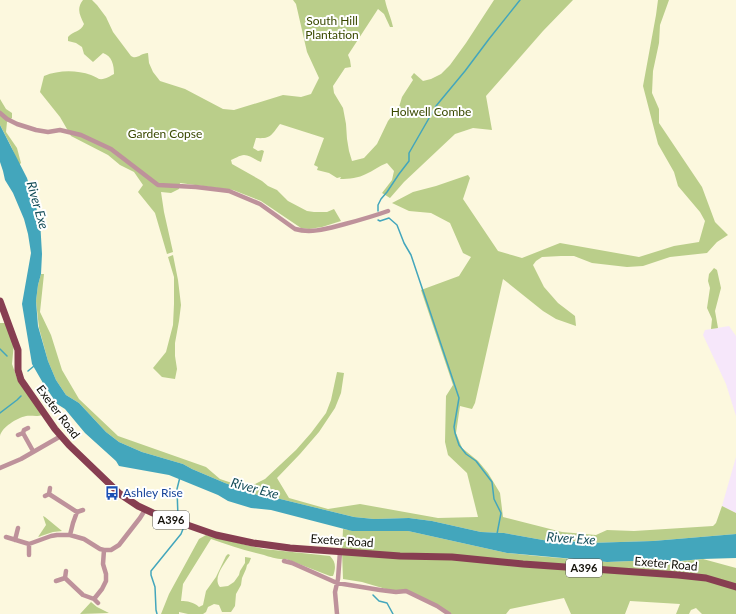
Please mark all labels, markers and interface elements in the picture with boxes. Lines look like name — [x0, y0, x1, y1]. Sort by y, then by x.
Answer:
park label: South Hill Plantation — [305, 13, 359, 42]
park label: Holwell Combe — [391, 104, 471, 119]
park label: Garden Copse — [128, 126, 202, 141]
water label: River Exe — [24, 179, 52, 231]
street label: Exeter Road — [33, 382, 83, 442]
water label: River Exe — [229, 474, 281, 502]
bus stop icon: Ashley Rise — [104, 485, 120, 501]
place label: Ashley Rise — [123, 485, 183, 500]
road number: A396 — [153, 511, 189, 529]
water label: River Exe — [546, 528, 596, 548]
street label: Exeter Road — [310, 531, 374, 550]
street label: Exeter Road — [634, 553, 698, 574]
road number: A396 — [566, 559, 602, 577]

